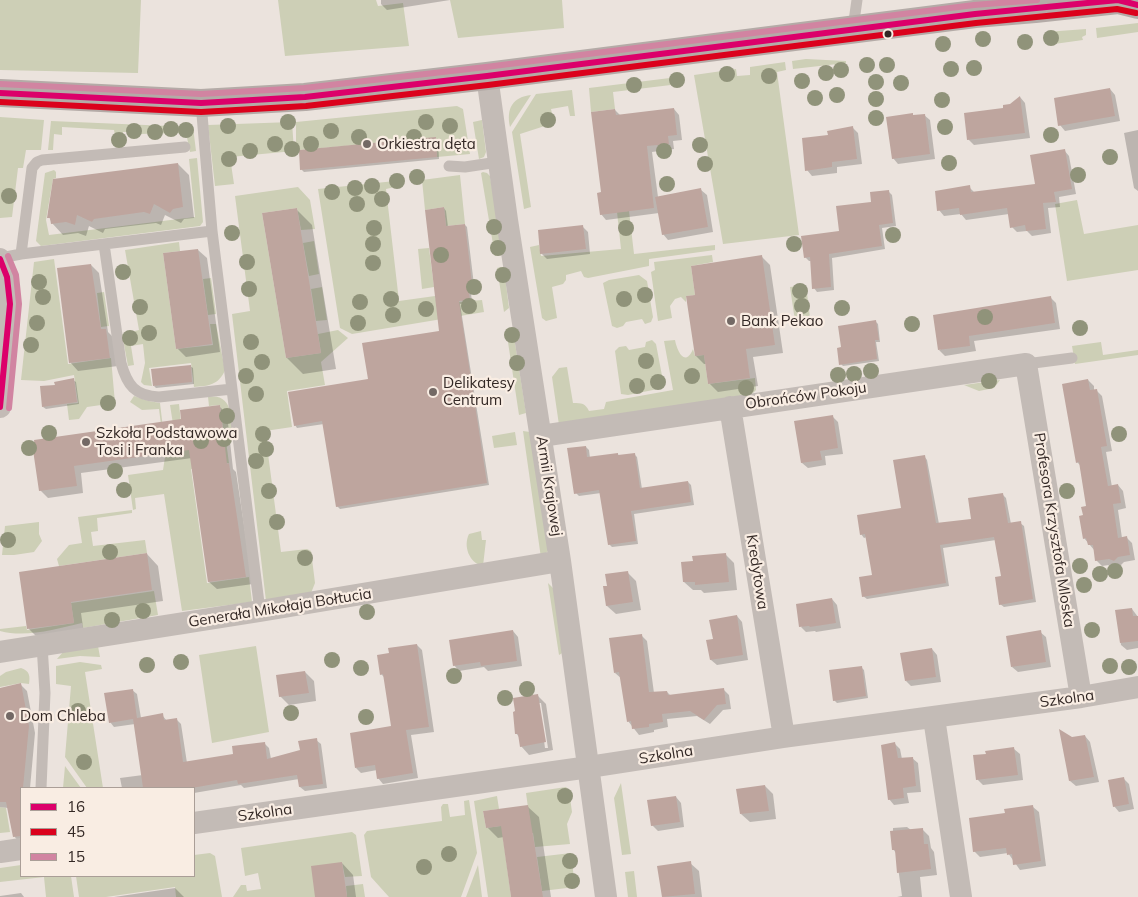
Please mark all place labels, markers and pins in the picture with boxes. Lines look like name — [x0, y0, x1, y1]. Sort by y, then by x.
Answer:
unlabelled marker — [883, 29, 893, 39]
place label: Orkiestra dęta — [377, 135, 476, 153]
marker: Orkiestra dęta — [361, 138, 373, 150]
place label: Bank Pekao — [741, 312, 823, 330]
marker: Bank Pekao — [725, 315, 737, 327]
place label: Delikatesy Centrum — [443, 374, 515, 409]
marker: Delikatesy Centrum — [427, 386, 439, 398]
place label: Szkoła Podstawowa Tosi i Franka — [96, 424, 238, 459]
marker: Szkoła Podstawowa Tosi i Franka — [80, 436, 92, 448]
place label: Dom Chleba — [20, 707, 106, 725]
marker: Dom Chleba — [4, 710, 16, 722]

